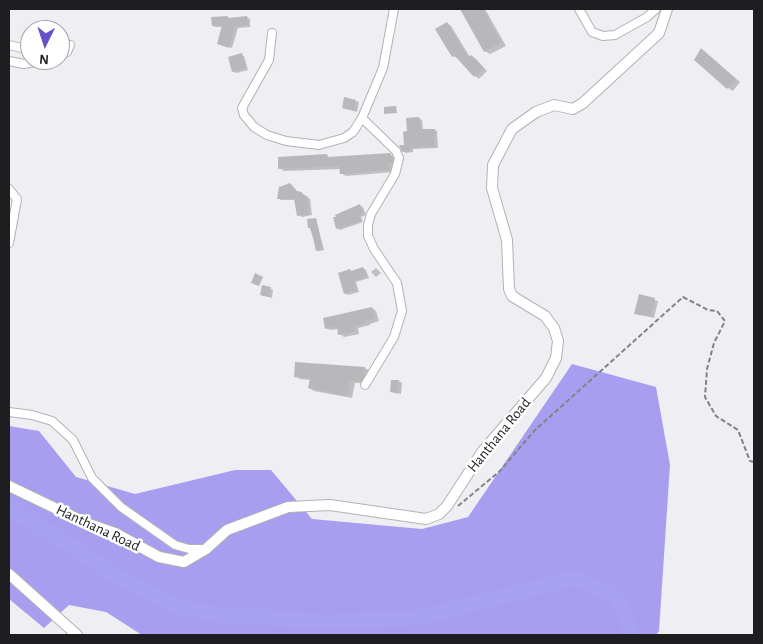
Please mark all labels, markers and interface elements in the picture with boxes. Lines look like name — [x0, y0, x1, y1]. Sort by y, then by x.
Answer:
north arrow — [20, 20, 70, 70]
text: N — [39, 52, 49, 66]
street label: Hanthana Road — [463, 394, 535, 476]
street label: Hanthana Road — [53, 501, 143, 555]

